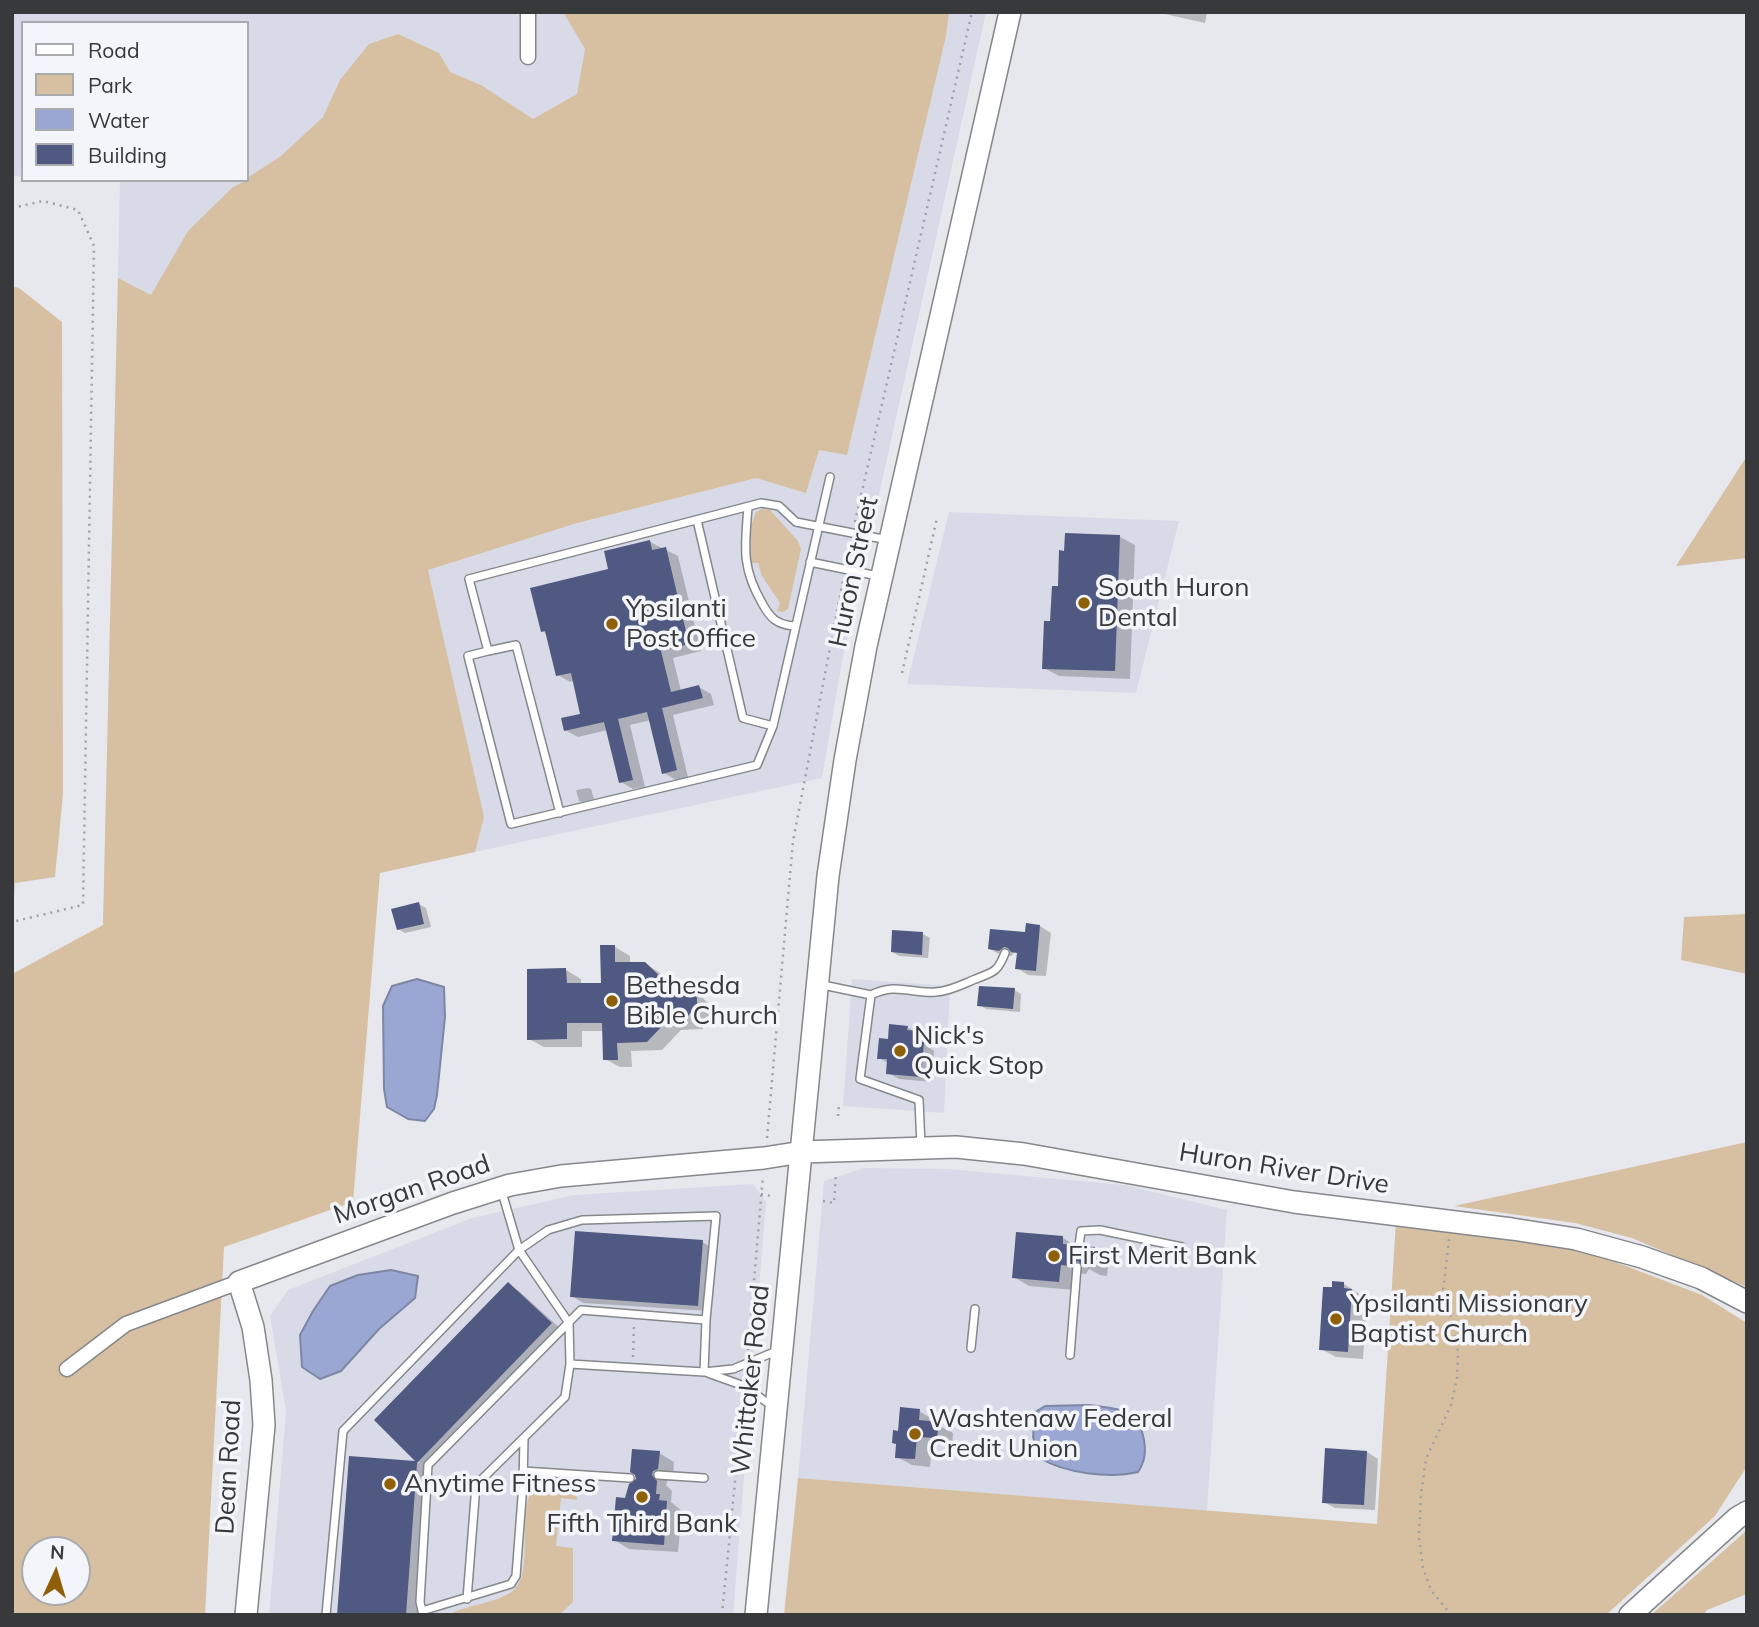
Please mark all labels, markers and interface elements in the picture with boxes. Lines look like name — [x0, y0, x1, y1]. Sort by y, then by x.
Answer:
legend — [21, 21, 248, 182]
text: Road — [88, 37, 139, 63]
text: Park — [88, 72, 132, 98]
text: Water — [88, 107, 149, 133]
text: Building — [88, 142, 167, 168]
street label: Huron Street — [823, 494, 885, 650]
place label: South Huron Dental — [1098, 572, 1249, 634]
place label: Ypsilanti Post Office — [626, 593, 756, 654]
marker: South Huron Dental — [1076, 595, 1092, 611]
marker: Ypsilanti Post Office — [604, 616, 620, 632]
place label: Bethesda Bible Church — [626, 970, 778, 1032]
marker: Bethesda Bible Church — [604, 993, 620, 1009]
place label: Nick's Quick Stop — [914, 1020, 1044, 1082]
marker: Nick's Quick Stop — [892, 1043, 908, 1059]
street label: Huron River Drive — [1177, 1137, 1391, 1201]
street label: Morgan Road — [330, 1149, 494, 1231]
place label: First Merit Bank — [1068, 1240, 1257, 1272]
marker: First Merit Bank — [1046, 1248, 1062, 1264]
street label: Whittaker Road — [726, 1283, 776, 1477]
place label: Ypsilanti Missionary Baptist Church — [1350, 1288, 1588, 1350]
marker: Ypsilanti Missionary Baptist Church — [1328, 1311, 1344, 1327]
street label: Dean Road — [210, 1399, 248, 1535]
place label: Washtenaw Federal Credit Union — [929, 1403, 1172, 1464]
marker: Washtenaw Federal Credit Union — [907, 1426, 923, 1442]
place label: Anytime Fitness — [404, 1468, 596, 1500]
marker: Anytime Fitness — [382, 1476, 398, 1492]
marker: Fifth Third Bank — [634, 1489, 650, 1505]
place label: Fifth Third Bank — [547, 1508, 737, 1540]
north arrow — [21, 1536, 91, 1606]
text: N — [49, 1540, 65, 1565]

